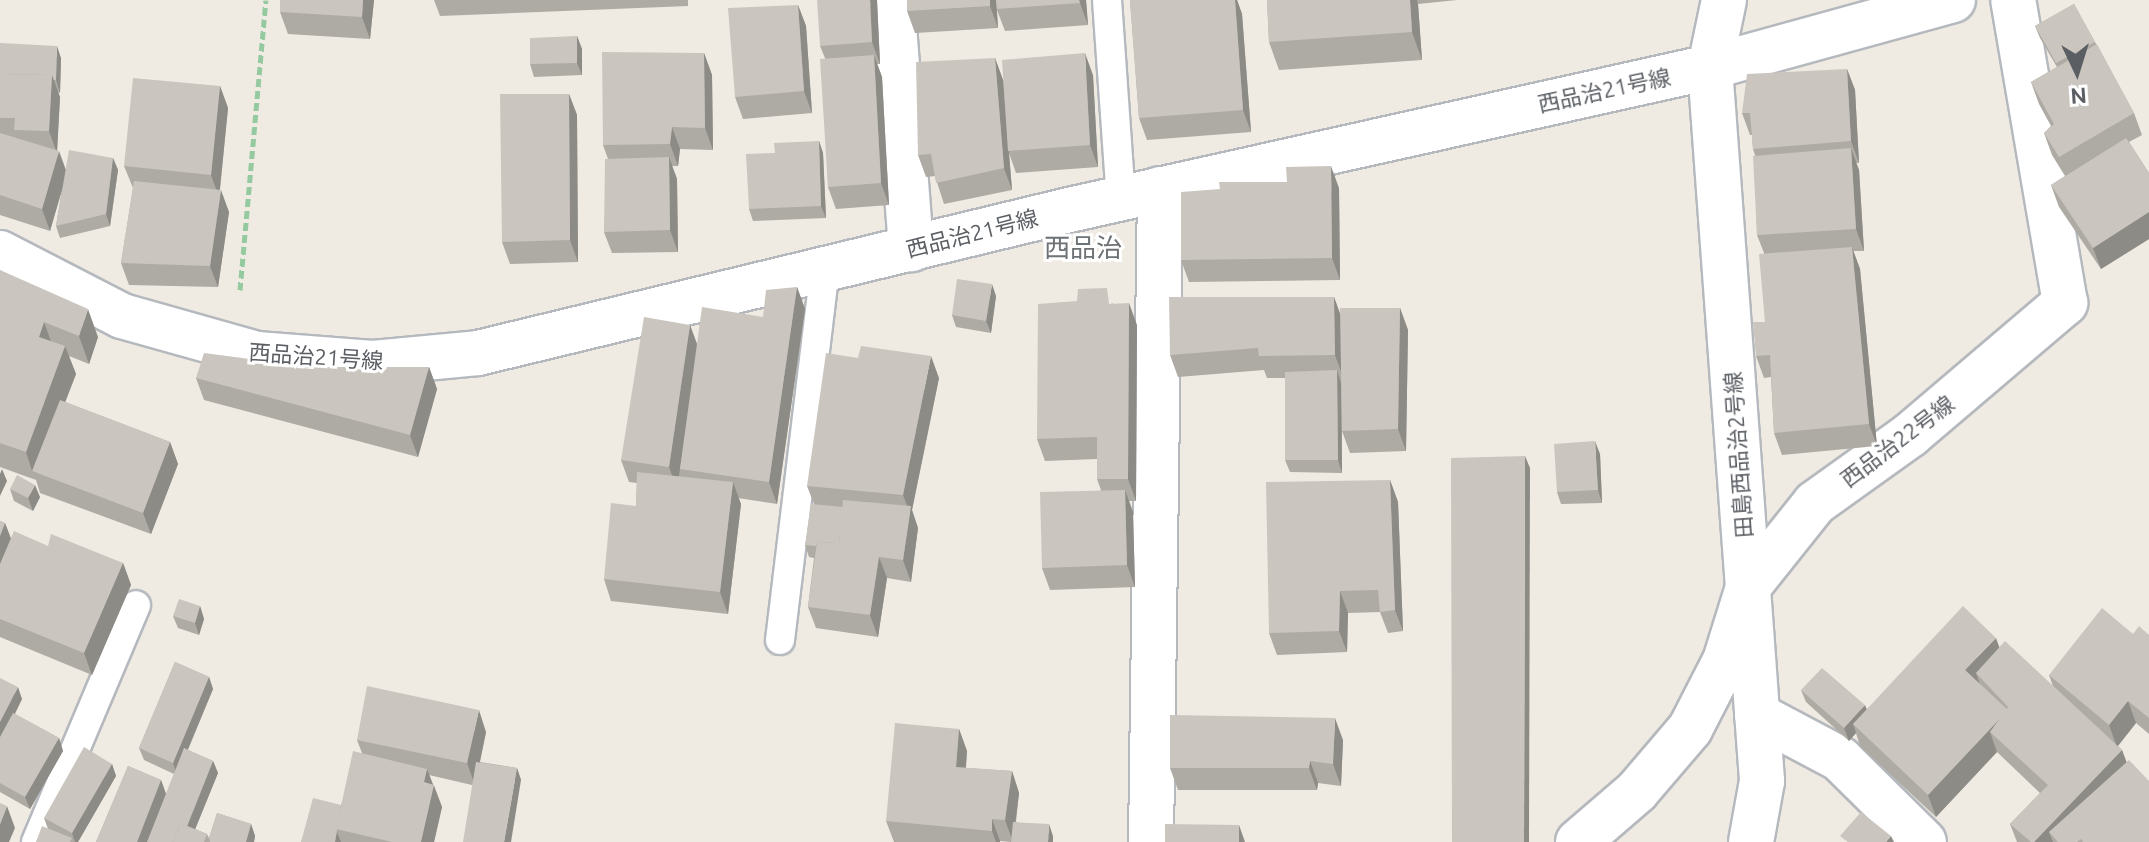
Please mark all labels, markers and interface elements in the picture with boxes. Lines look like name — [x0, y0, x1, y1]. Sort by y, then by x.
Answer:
north arrow — [2037, 32, 2117, 112]
street label: 西品治21号線 — [1535, 63, 1673, 117]
text: N — [2070, 83, 2088, 109]
street label: 西品治21号線 — [903, 204, 1041, 262]
district label: 西品治 — [1044, 232, 1122, 264]
street label: 西品治21号線 — [248, 338, 384, 374]
street label: 田島西品治2号線 — [1719, 371, 1757, 539]
street label: 西品治22号線 — [1835, 390, 1959, 492]

